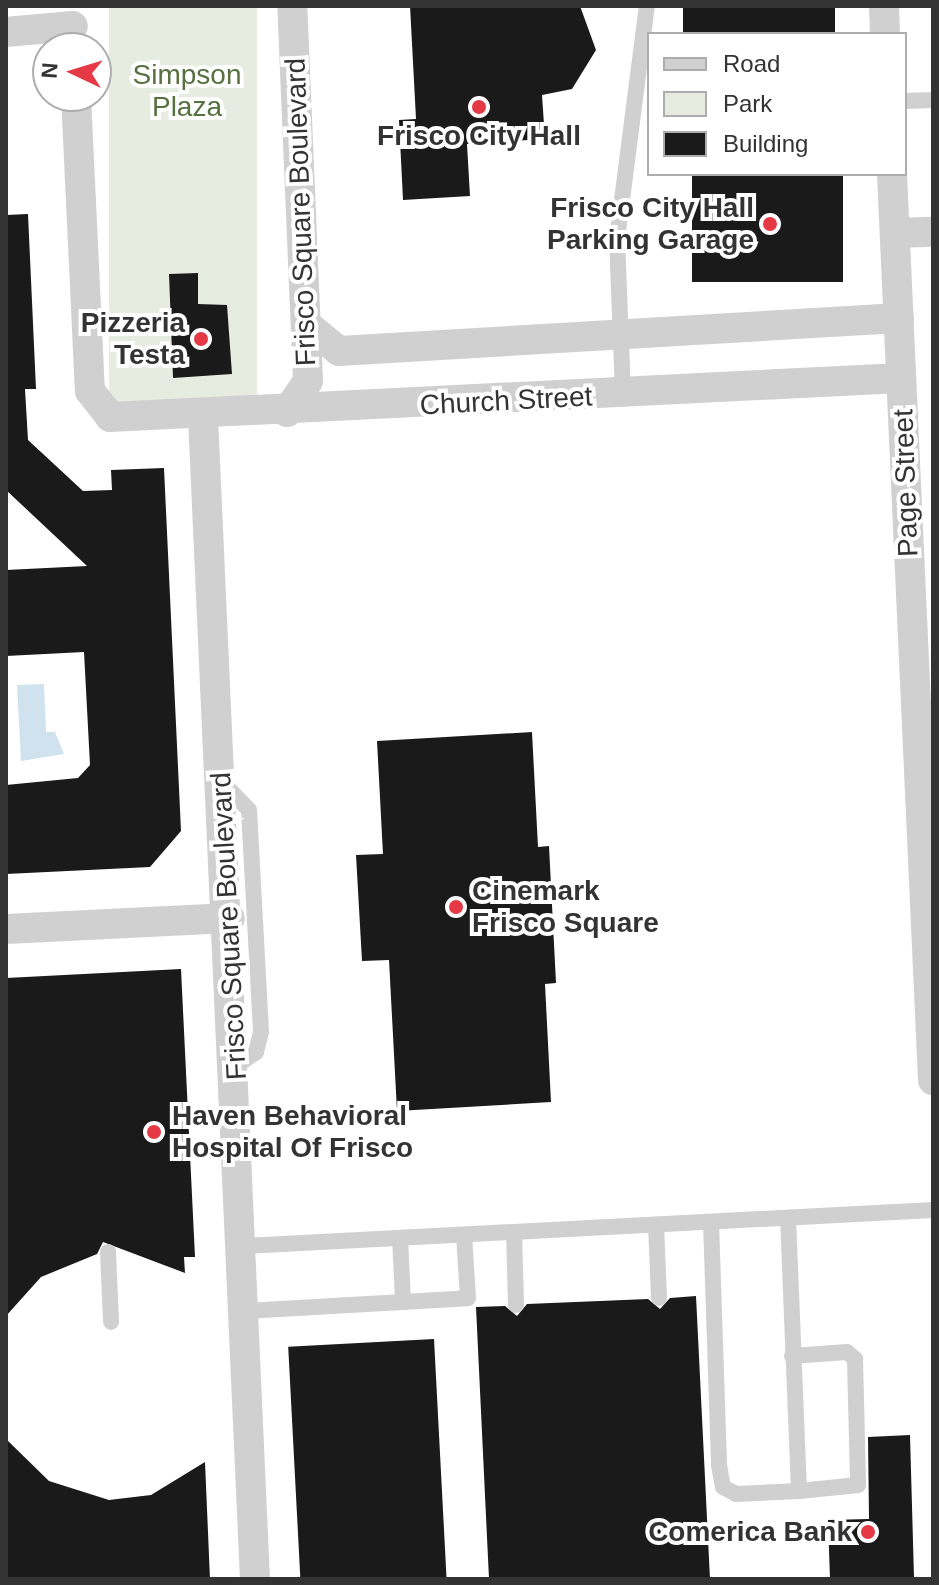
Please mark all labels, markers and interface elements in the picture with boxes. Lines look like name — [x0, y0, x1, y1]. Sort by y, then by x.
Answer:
north arrow — [32, 32, 112, 112]
legend — [647, 32, 907, 176]
text: Road — [723, 50, 780, 77]
street label: Frisco Square Boulevard — [279, 57, 323, 367]
park label: Simpson Plaza — [133, 58, 241, 124]
text: N — [37, 62, 63, 79]
text: Park — [723, 90, 772, 117]
marker: Frisco City Hall — [470, 98, 488, 116]
place label: Frisco City Hall — [377, 119, 581, 153]
text: Building — [723, 130, 808, 157]
place label: Frisco City Hall Parking Garage — [547, 191, 754, 257]
marker: Frisco City Hall Parking Garage — [761, 215, 779, 233]
place label: Pizzeria Testa — [81, 306, 185, 372]
marker: Pizzeria Testa — [192, 330, 210, 348]
street label: Church Street — [419, 380, 593, 422]
street label: Page Street — [887, 409, 925, 557]
street label: Frisco Square Boulevard — [204, 771, 254, 1081]
place label: Cinemark Frisco Square — [472, 874, 659, 940]
marker: Cinemark Frisco Square — [447, 898, 465, 916]
place label: Haven Behavioral Hospital Of Frisco — [172, 1099, 413, 1165]
marker: Haven Behavioral Hospital Of Frisco — [143, 1121, 165, 1143]
place label: Comerica Bank — [648, 1515, 852, 1549]
marker: Comerica Bank — [859, 1523, 877, 1541]

